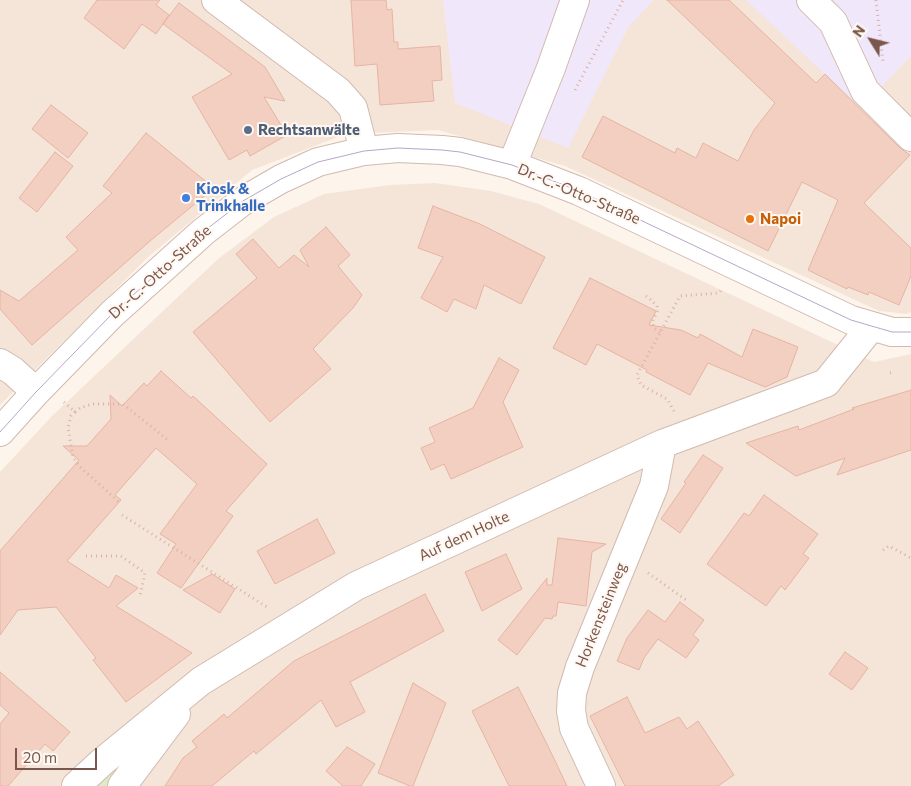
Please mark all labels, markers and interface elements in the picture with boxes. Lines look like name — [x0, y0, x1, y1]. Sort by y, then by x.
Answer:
north arrow — [846, 15, 896, 65]
text: N — [848, 22, 868, 40]
place label: Rechtsanwälte — [258, 121, 360, 139]
marker: Rechtsanwälte — [242, 124, 254, 136]
street label: Dr.-C.-Otto-Straße — [515, 160, 643, 228]
place label: Kiosk & Trinkhalle — [196, 180, 265, 215]
marker: Kiosk & Trinkhalle — [180, 192, 192, 204]
place label: Napoi — [760, 210, 801, 228]
marker: Napoi — [744, 213, 756, 225]
street label: Dr.-C.-Otto-Straße — [105, 221, 215, 323]
street label: Auf dem Holte — [416, 507, 512, 565]
street label: Horkensteinweg — [572, 560, 630, 670]
scale bar — [18, 738, 100, 770]
text: 20 m — [23, 748, 57, 766]

